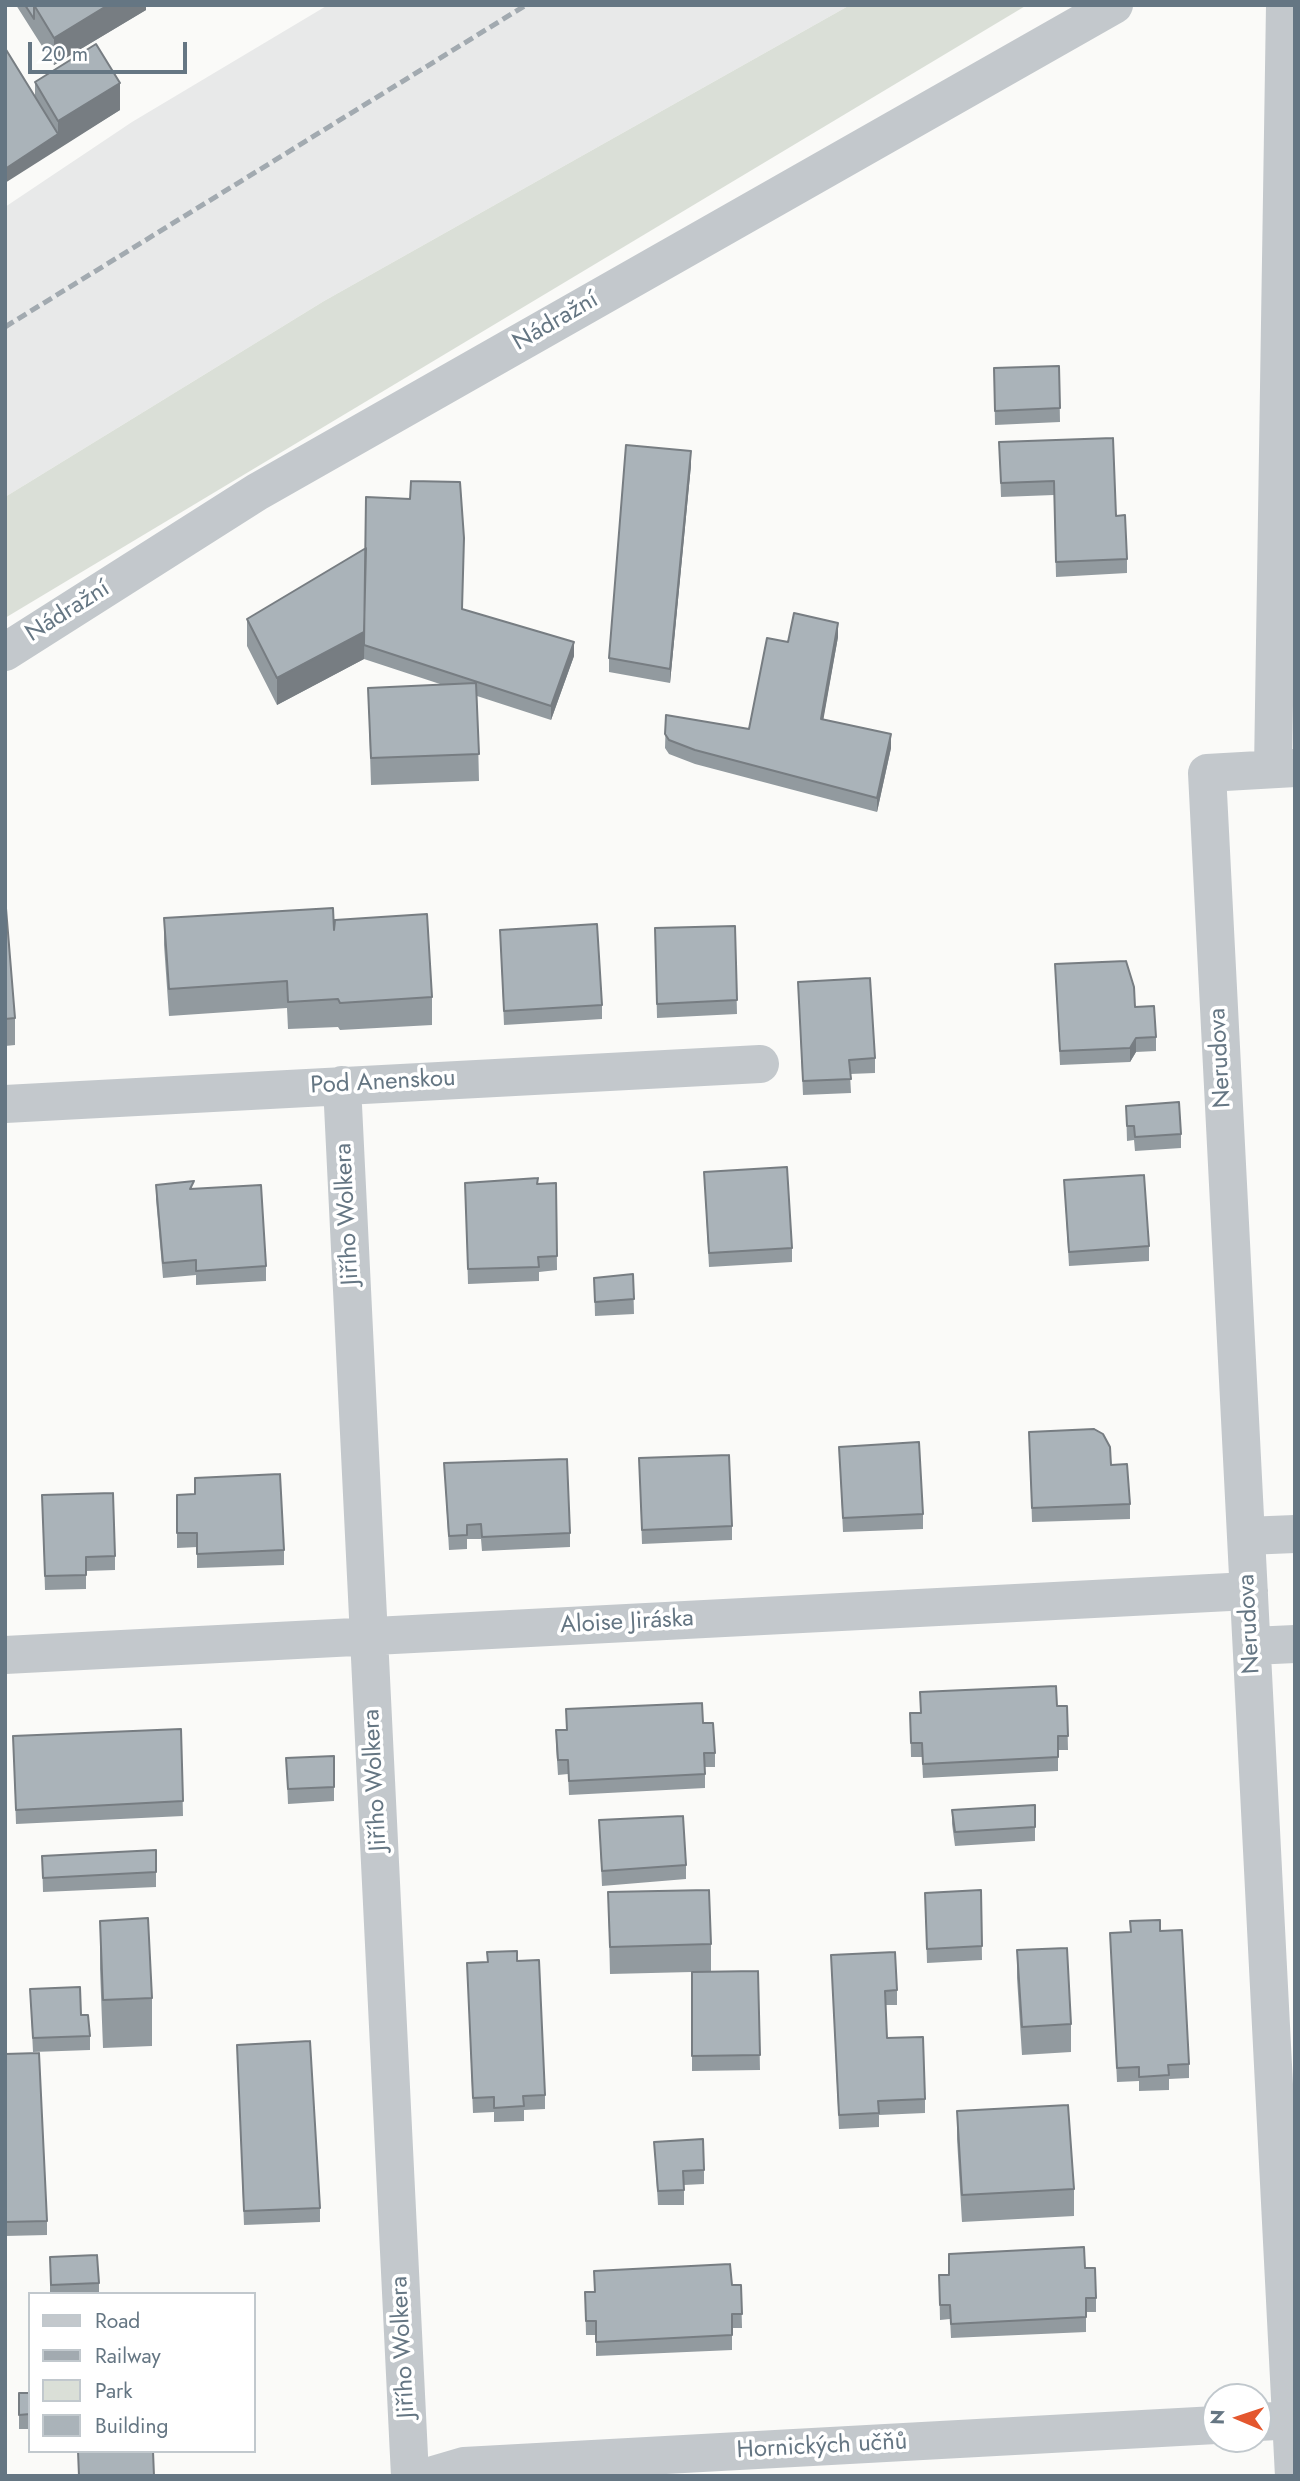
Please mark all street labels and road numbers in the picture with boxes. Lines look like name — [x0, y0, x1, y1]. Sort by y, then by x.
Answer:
street label: Nádražní — [508, 286, 604, 358]
street label: Nádražní — [21, 575, 115, 649]
street label: Nerudova — [1204, 1007, 1238, 1109]
street label: Pod Anenskou — [310, 1065, 456, 1101]
street label: Jiřího Wolkera — [330, 1142, 366, 1286]
street label: Nerudova — [1233, 1573, 1267, 1675]
street label: Aloise Jiráska — [560, 1605, 694, 1641]
street label: Jiřího Wolkera — [358, 1708, 394, 1852]
street label: Jiřího Wolkera — [386, 2275, 422, 2419]
street label: Hornických učňů — [736, 2428, 908, 2466]

